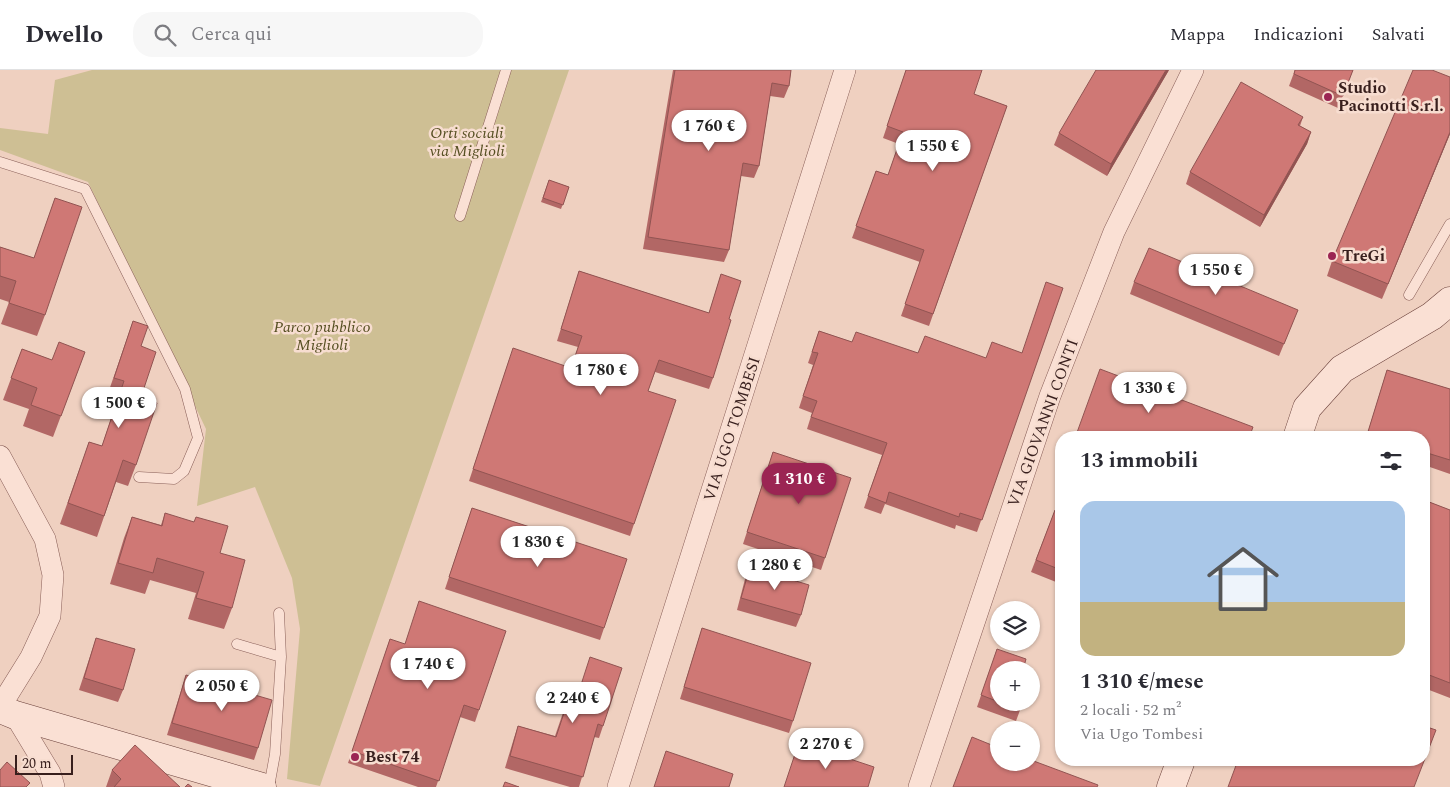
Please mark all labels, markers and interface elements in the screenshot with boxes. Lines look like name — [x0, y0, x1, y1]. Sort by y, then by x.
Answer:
search box — [133, 12, 483, 57]
text: Dwello — [25, 17, 103, 53]
text: Cerca qui — [191, 20, 272, 49]
icon: search — [151, 21, 179, 49]
text: Mappa — [1170, 21, 1225, 48]
text: Indicazioni — [1253, 21, 1344, 48]
text: Salvati — [1372, 21, 1425, 48]
place label: Studio Pacinotti S.r.l. — [1338, 76, 1444, 118]
marker: Studio Pacinotti S.r.l. — [1322, 91, 1334, 103]
pin: 1 760 € — [663, 109, 755, 152]
text: 1 760 € — [683, 114, 735, 138]
park label: Orti sociali via Miglioli — [429, 121, 505, 163]
pin: 1 550 € — [887, 129, 979, 172]
text: 1 550 € — [907, 134, 959, 158]
place label: TreGi — [1342, 244, 1385, 268]
marker: TreGi — [1326, 250, 1338, 262]
pin: 1 550 € — [1170, 254, 1262, 296]
text: 1 550 € — [1190, 258, 1242, 282]
park label: Parco pubblico Miglioli — [273, 315, 371, 357]
street label: VIA GIOVANNI CONTI — [1001, 336, 1085, 510]
pin: 1 780 € — [555, 354, 647, 396]
street label: VIA UGO TOMBESI — [697, 354, 767, 504]
text: 1 780 € — [575, 358, 627, 382]
pin: 1 330 € — [1103, 372, 1195, 414]
text: 1 330 € — [1123, 376, 1175, 400]
pin: 1 500 € — [73, 386, 165, 429]
text: 1 500 € — [93, 391, 145, 415]
text: 13 immobili — [1080, 445, 1198, 477]
icon: filters — [1377, 447, 1405, 475]
pin: 1 310 € — [753, 462, 845, 505]
text: 1 310 € — [773, 467, 825, 491]
pin: 1 830 € — [492, 526, 584, 568]
text: 1 830 € — [512, 530, 564, 554]
icon: home — [1198, 534, 1288, 624]
pin: 1 280 € — [729, 548, 821, 591]
text: 1 280 € — [749, 553, 801, 577]
map controls — [990, 601, 1040, 771]
button: layers — [990, 601, 1040, 651]
pin: 1 740 € — [382, 648, 474, 690]
text: 1 740 € — [402, 652, 454, 676]
button: + — [990, 661, 1040, 711]
text: 1 310 €/mese — [1080, 666, 1204, 698]
pin: 2 050 € — [176, 670, 268, 712]
text: 2 050 € — [196, 674, 248, 698]
pin: 2 240 € — [527, 682, 619, 724]
text: 2 240 € — [547, 686, 599, 710]
text: 2 locali · 52 m² — [1080, 698, 1181, 722]
button: − — [990, 721, 1040, 771]
text: Via Ugo Tombesi — [1080, 722, 1203, 746]
pin: 2 270 € — [780, 728, 872, 770]
text: 2 270 € — [800, 732, 852, 756]
place label: Best 74 — [365, 745, 420, 769]
marker: Best 74 — [349, 751, 361, 763]
scale bar — [15, 752, 72, 775]
text: 20 m — [22, 753, 52, 774]

